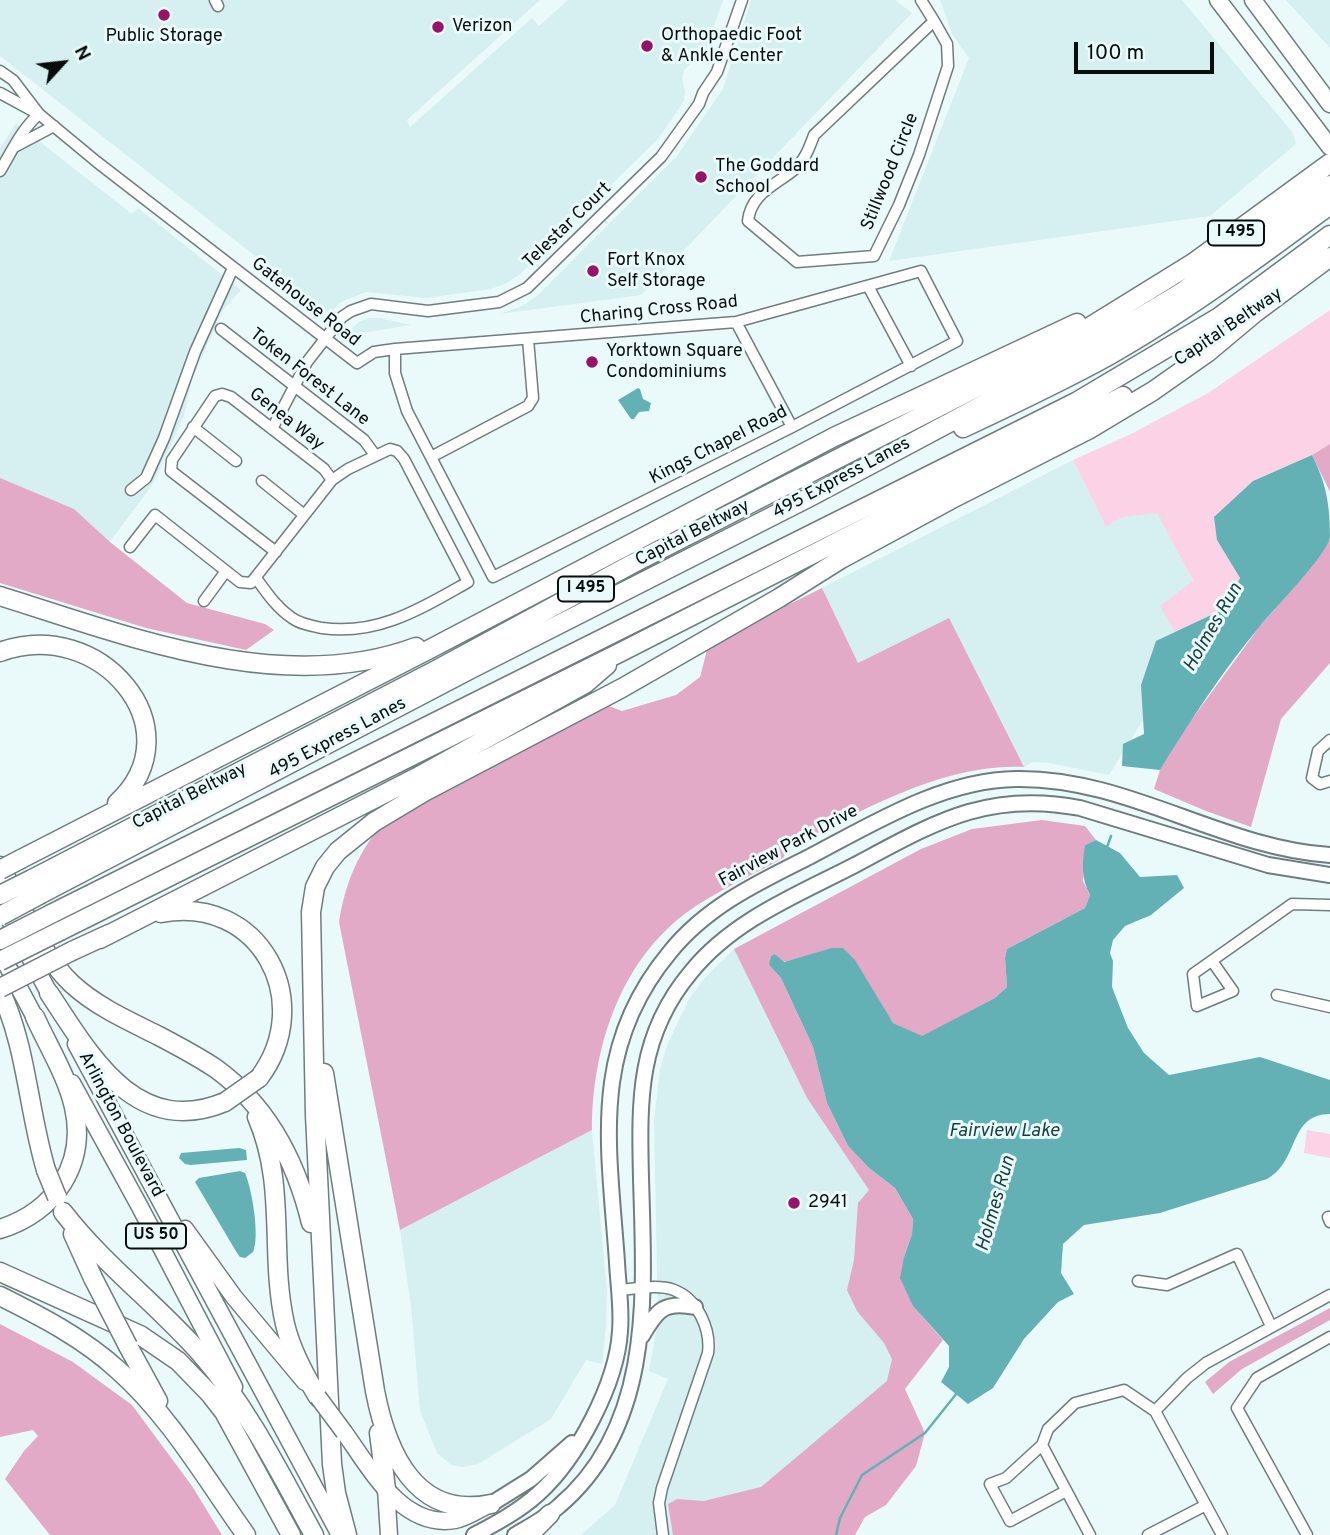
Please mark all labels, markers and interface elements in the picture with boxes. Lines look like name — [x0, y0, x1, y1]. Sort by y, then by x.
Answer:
marker: Public Storage — [156, 7, 172, 23]
place label: Verizon — [452, 16, 512, 38]
marker: Verizon — [430, 19, 446, 35]
place label: Orthopaedic Foot & Ankle Center — [661, 25, 802, 68]
place label: Public Storage — [105, 26, 223, 48]
north arrow — [28, 28, 98, 98]
scale bar — [1078, 28, 1218, 72]
marker: Orthopaedic Foot & Ankle Center — [639, 38, 655, 54]
text: 100 m — [1087, 40, 1144, 67]
text: N — [68, 42, 96, 65]
street label: Stillwood Circle — [858, 110, 924, 234]
place label: The Goddard School — [715, 156, 819, 198]
marker: The Goddard School — [693, 169, 709, 185]
street label: Telestar Court — [519, 178, 617, 274]
road number: I 495 — [1208, 220, 1264, 246]
place label: Fort Knox Self Storage — [607, 250, 705, 292]
street label: Gatehouse Road — [246, 254, 364, 352]
marker: Fort Knox Self Storage — [585, 263, 601, 279]
street label: Capital Beltway — [1171, 284, 1287, 372]
street label: Charing Cross Road — [579, 292, 739, 330]
street label: Token Forest Lane — [245, 325, 373, 431]
place label: Yorktown Square Condominiums — [606, 341, 743, 384]
marker: Yorktown Square Condominiums — [584, 354, 600, 370]
street label: Genea Way — [244, 384, 328, 456]
street label: Kings Chapel Road — [646, 402, 792, 490]
street label: 495 Express Lanes — [770, 434, 914, 524]
street label: Capital Beltway — [632, 496, 754, 572]
road number: I 495 — [558, 576, 614, 602]
water label: Holmes Run — [1180, 580, 1248, 676]
street label: 495 Express Lanes — [266, 694, 410, 784]
street label: Capital Beltway — [129, 759, 251, 835]
street label: Fairview Park Drive — [716, 801, 862, 893]
street label: Arlington Boulevard — [73, 1049, 167, 1201]
water label: Fairview Lake — [949, 1121, 1059, 1143]
water label: Holmes Run — [972, 1154, 1022, 1254]
place label: 2941 — [808, 1192, 848, 1214]
marker: 2941 — [786, 1195, 802, 1211]
road number: US 50 — [126, 1224, 186, 1248]

